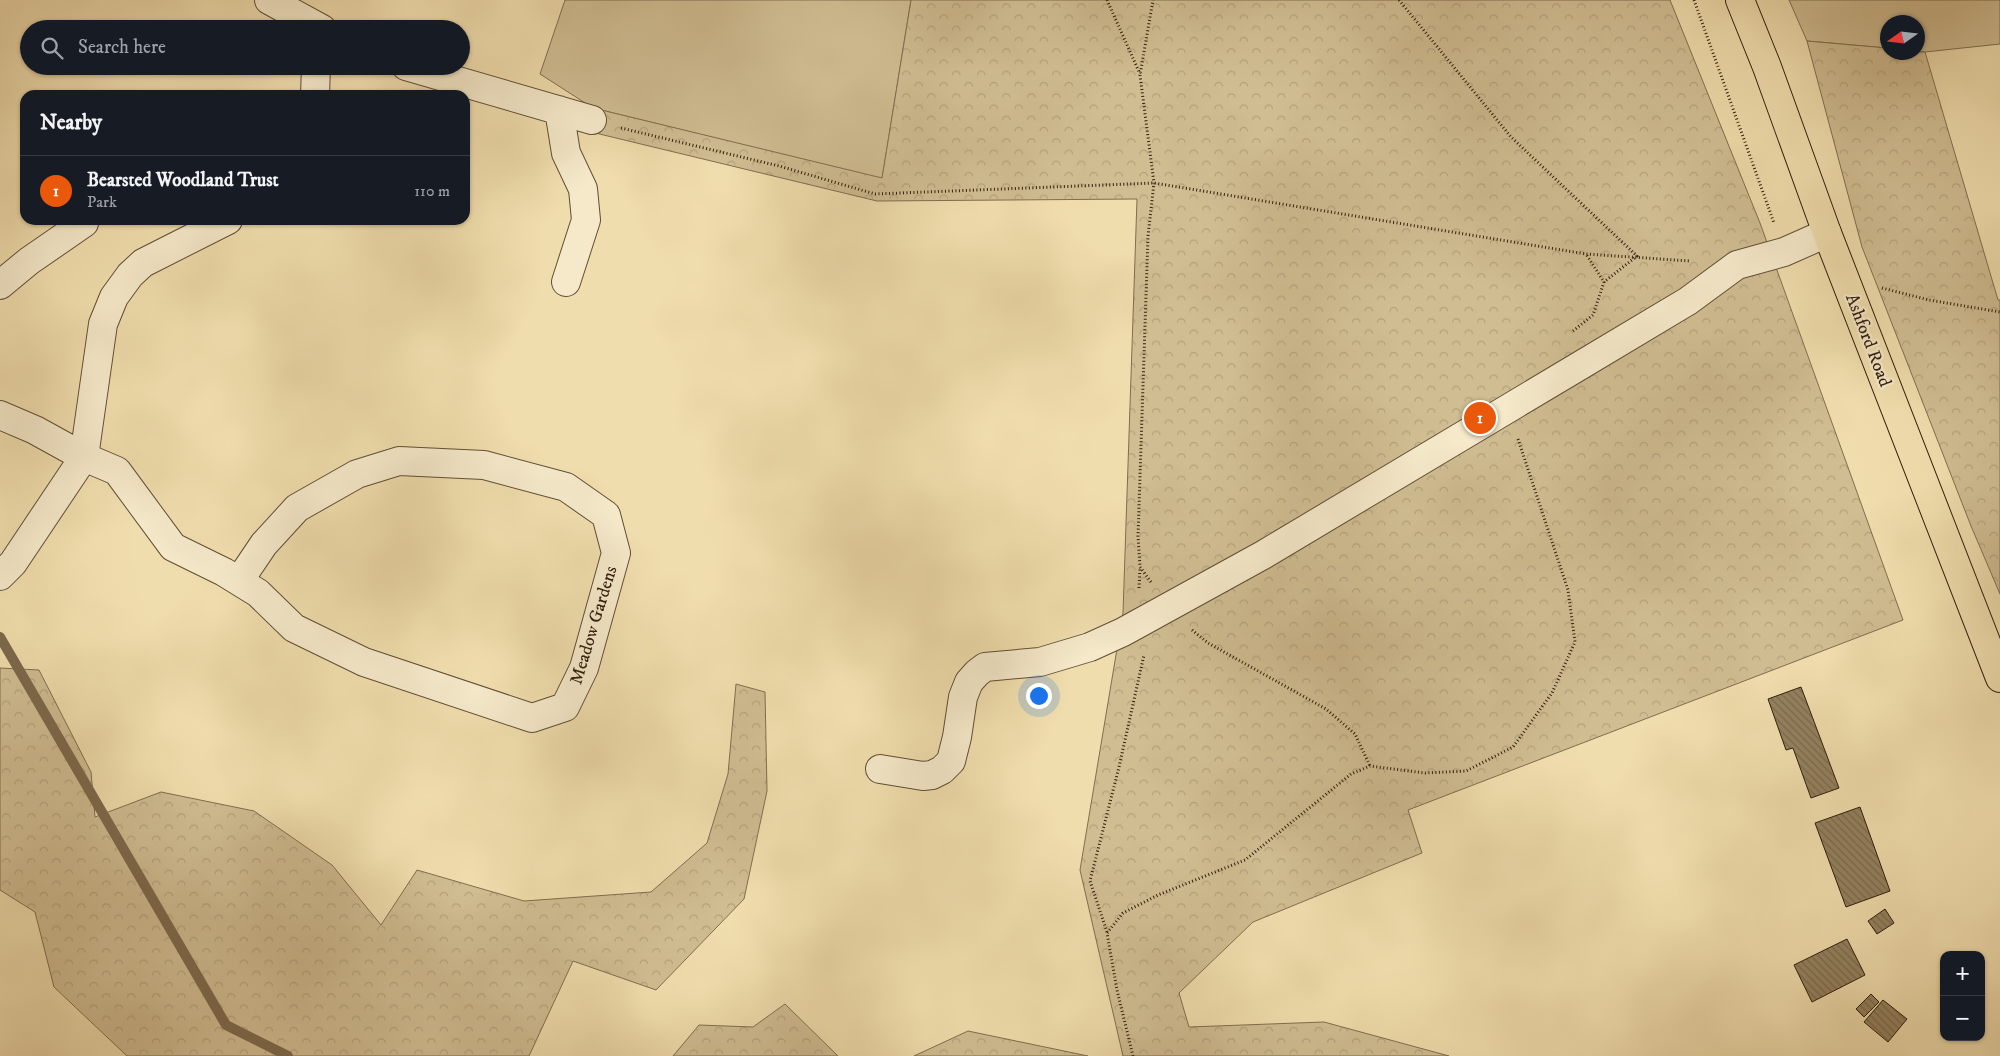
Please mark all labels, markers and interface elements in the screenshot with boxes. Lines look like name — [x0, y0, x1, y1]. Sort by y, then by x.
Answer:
north arrow — [1880, 15, 1925, 60]
search box — [20, 20, 470, 75]
icon: search — [38, 34, 66, 62]
text: Search here — [78, 36, 166, 59]
text: Nearby — [40, 110, 102, 136]
text: Bearsted Woodland Trust — [87, 169, 279, 192]
text: 1 — [53, 181, 59, 201]
text: 110 m — [414, 181, 450, 201]
text: Park — [87, 192, 117, 212]
street label: Ashford Road — [1840, 291, 1896, 390]
pin: 1 — [1464, 399, 1496, 437]
street label: Meadow Gardens — [565, 563, 622, 687]
your location — [1026, 683, 1052, 709]
map controls — [1940, 951, 1985, 1041]
button: + — [1940, 951, 1985, 996]
button: − — [1940, 996, 1985, 1041]

